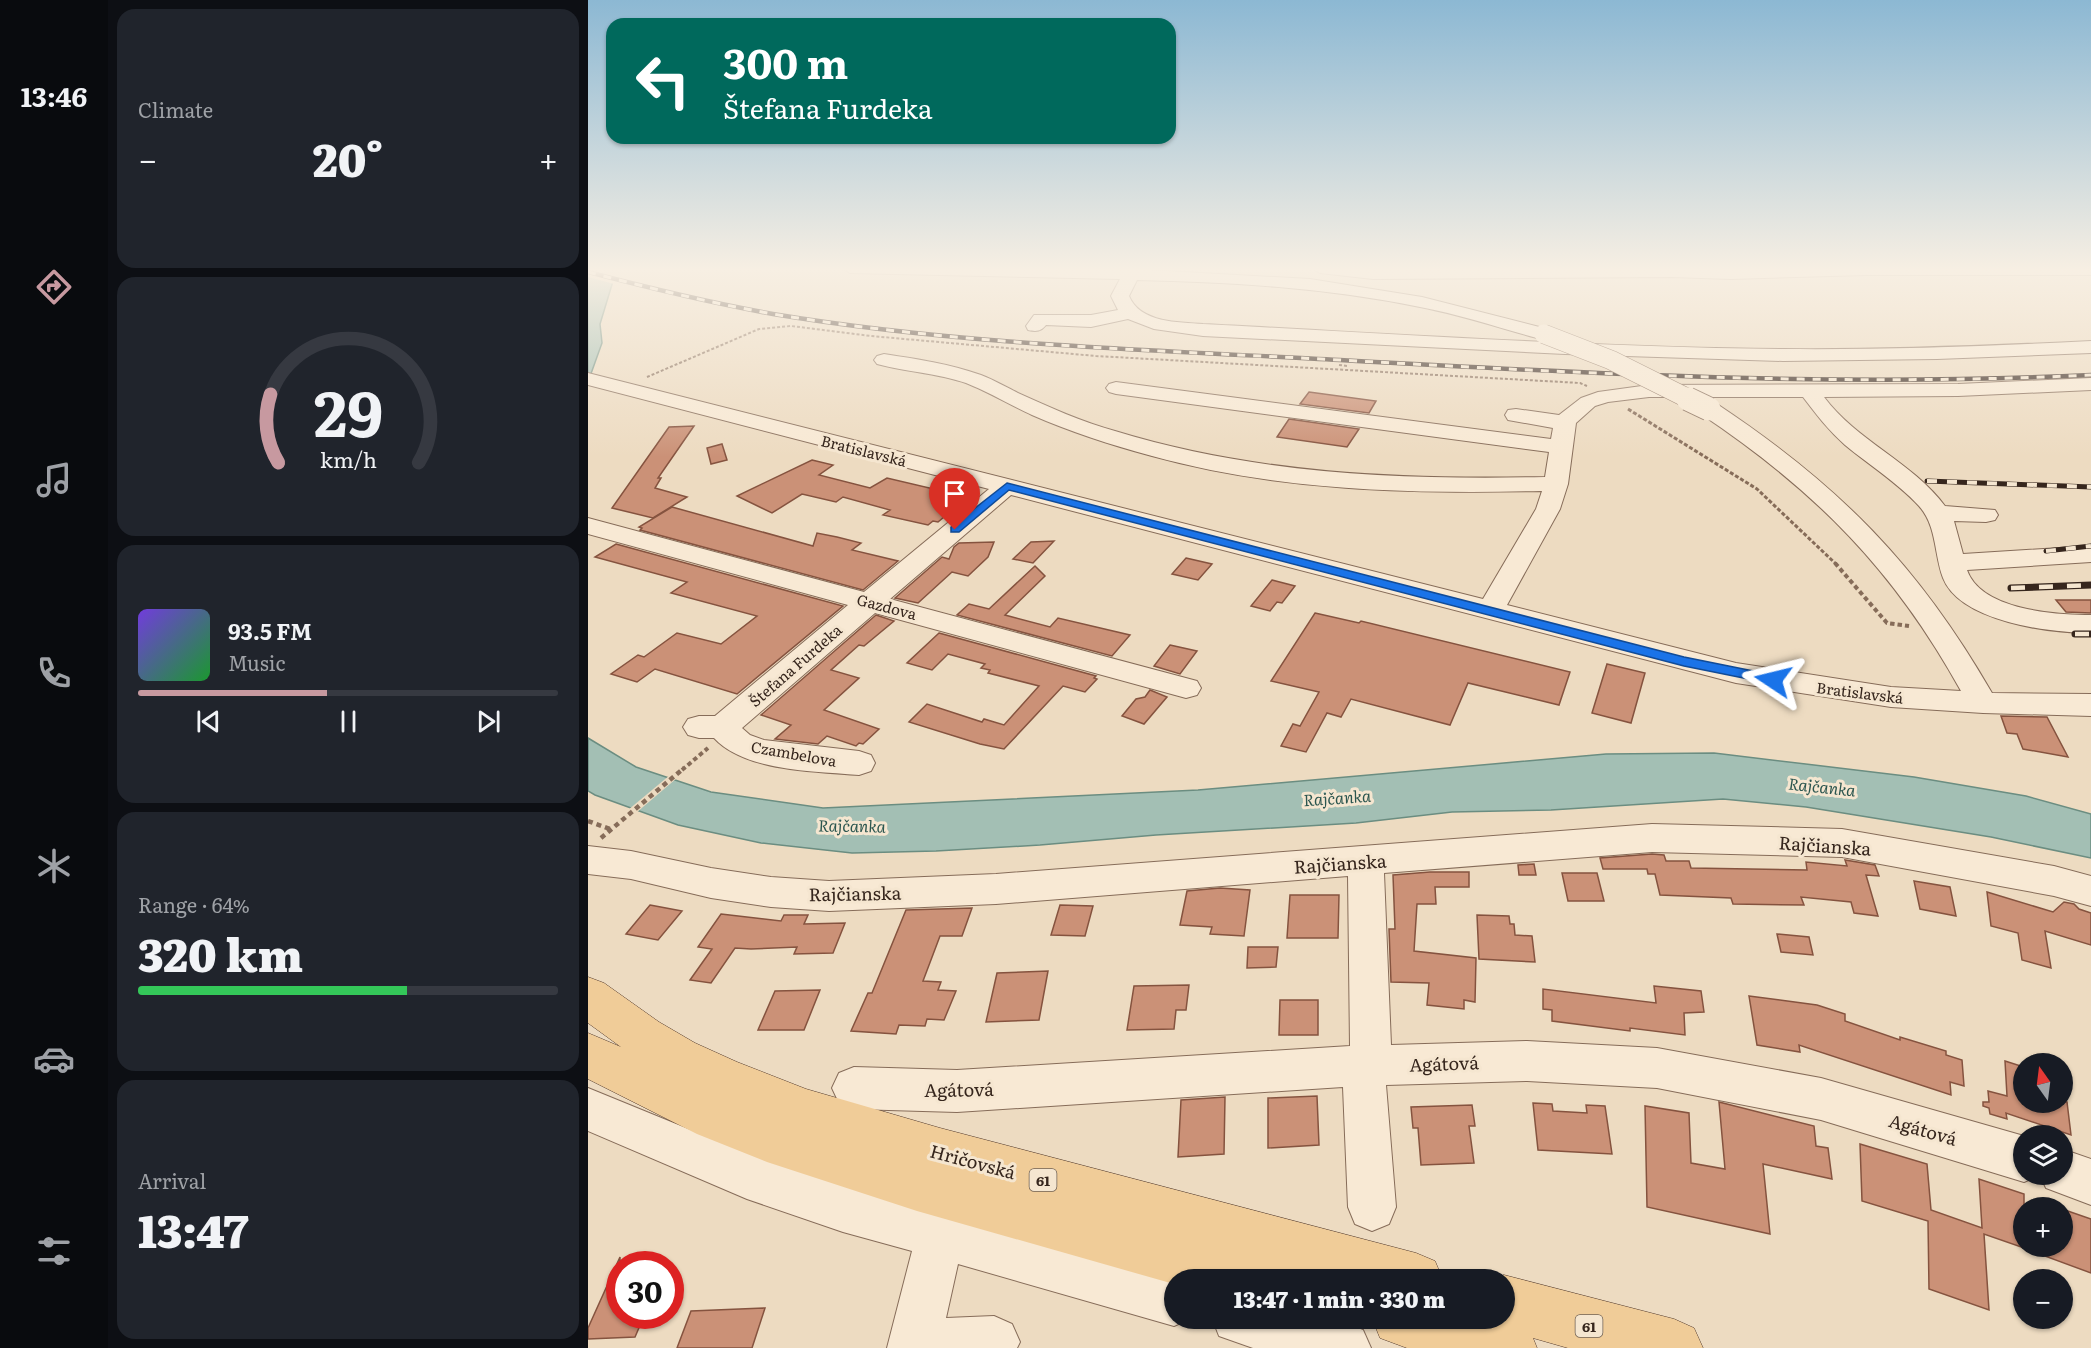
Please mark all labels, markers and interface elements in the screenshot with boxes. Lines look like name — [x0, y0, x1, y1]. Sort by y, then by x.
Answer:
text: 300 m — [723, 30, 848, 92]
icon: left — [624, 42, 702, 120]
text: 13:46 — [21, 75, 87, 115]
text: Štefana Furdeka — [723, 87, 933, 127]
text: Climate — [138, 94, 213, 124]
text: 20° — [313, 124, 383, 191]
text: − — [138, 133, 157, 182]
text: + — [539, 133, 558, 182]
icon: directions — [33, 266, 75, 308]
text: 29 — [313, 364, 383, 456]
street label: Bratislavská — [819, 428, 910, 472]
text: km/h — [319, 444, 377, 476]
icon: music — [33, 459, 75, 501]
pin — [929, 468, 980, 530]
icon: arrive — [938, 477, 971, 510]
street label: Gazdova — [855, 587, 920, 625]
text: 93.5 FM — [228, 614, 312, 647]
street label: Štefana Furdeka — [744, 618, 847, 712]
text: Music — [228, 647, 285, 677]
position arrow — [1741, 648, 1805, 712]
icon: phone — [33, 652, 75, 694]
street label: Bratislavská — [1815, 675, 1906, 709]
icon: previous — [192, 705, 225, 738]
icon: pause — [332, 705, 365, 738]
icon: next — [472, 705, 505, 738]
street label: Czambelova — [749, 734, 840, 772]
water label: Rajčanka — [1787, 771, 1858, 802]
water label: Rajčanka — [1302, 783, 1372, 811]
water label: Rajčanka — [818, 812, 887, 838]
street label: Rajčianska — [1778, 828, 1873, 862]
icon: climate — [33, 845, 75, 887]
street label: Rajčianska — [1293, 846, 1388, 880]
street label: Rajčianska — [808, 879, 902, 907]
text: Range · 64% — [138, 889, 250, 919]
text: 320 km — [138, 919, 303, 986]
icon: car — [33, 1038, 75, 1080]
street label: Agátová — [1409, 1048, 1480, 1078]
north arrow — [2013, 1053, 2073, 1113]
map controls — [2013, 1053, 2073, 1329]
street label: Agátová — [924, 1075, 994, 1103]
street label: Agátová — [1886, 1106, 1961, 1152]
button: layers — [2013, 1125, 2073, 1185]
street label: Hričovská — [927, 1137, 1019, 1185]
text: Arrival — [138, 1165, 206, 1195]
road number: 61 — [1030, 1169, 1056, 1191]
text: 13:47 — [138, 1195, 248, 1262]
button: + — [2013, 1197, 2073, 1257]
icon: filters — [33, 1230, 75, 1272]
speed limit sign: 30 — [606, 1251, 684, 1329]
button: − — [2013, 1269, 2073, 1329]
text: 13:47 · 1 min · 330 m — [1234, 1282, 1445, 1315]
road number: 61 — [1576, 1315, 1602, 1337]

